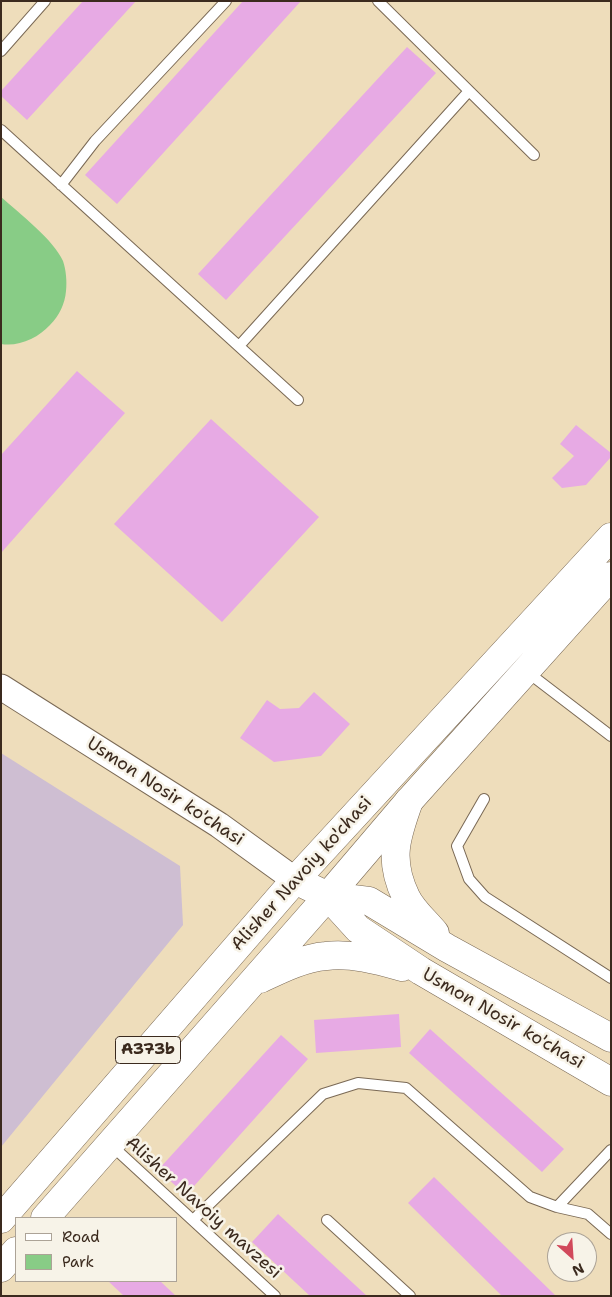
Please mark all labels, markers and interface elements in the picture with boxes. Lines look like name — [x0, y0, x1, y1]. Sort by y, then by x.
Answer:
street label: Usmon Nosir ko'chasi — [82, 733, 248, 851]
street label: Alisher Navoiy ko'chasi — [227, 792, 377, 956]
street label: Usmon Nosir ko'chasi — [418, 964, 588, 1074]
road number: A373b — [116, 1036, 180, 1064]
street label: Alisher Navoiy mavzesi — [121, 1132, 285, 1284]
legend — [15, 1217, 178, 1282]
text: Road — [62, 1227, 100, 1247]
north arrow — [547, 1232, 597, 1282]
text: Park — [62, 1252, 94, 1272]
text: N — [569, 1259, 587, 1280]

